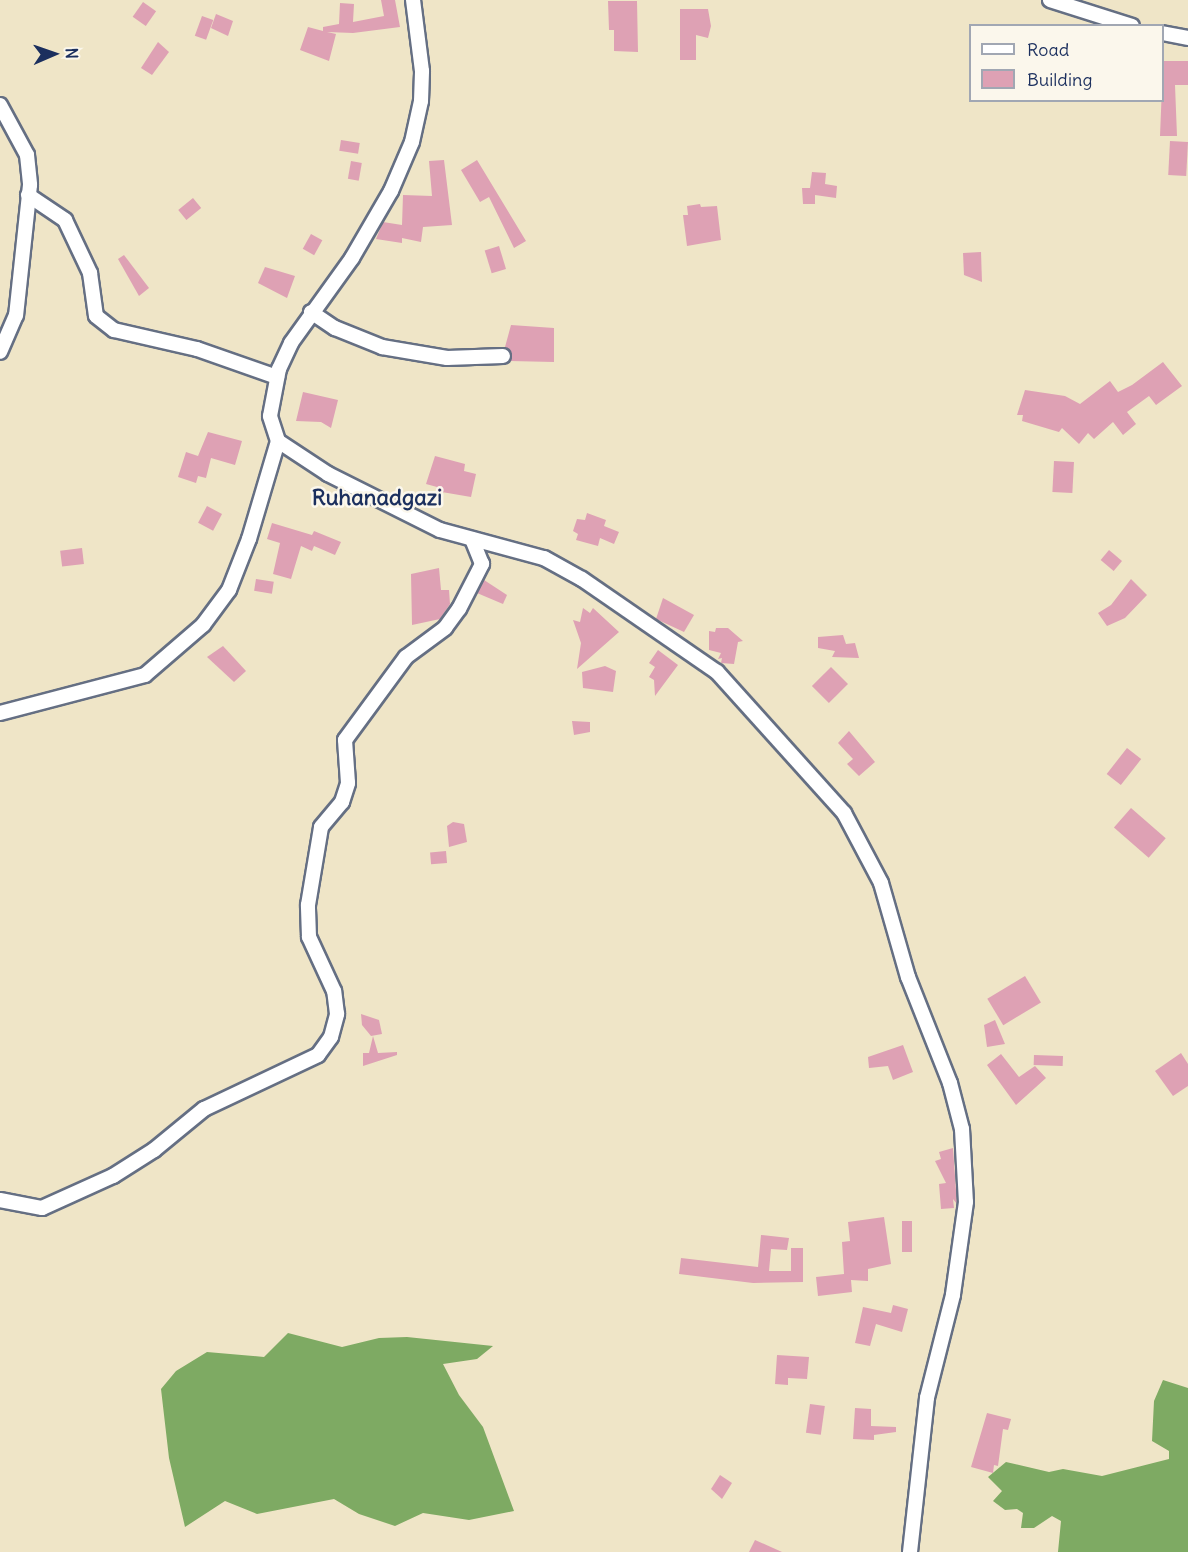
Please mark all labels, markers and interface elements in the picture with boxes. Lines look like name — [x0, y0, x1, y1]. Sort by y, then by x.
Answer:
north arrow — [24, 24, 84, 84]
legend — [969, 24, 1164, 102]
text: Road — [1027, 38, 1069, 61]
text: N — [62, 47, 82, 59]
text: Building — [1027, 68, 1092, 91]
district label: Ruhanadgazi — [312, 485, 442, 511]

